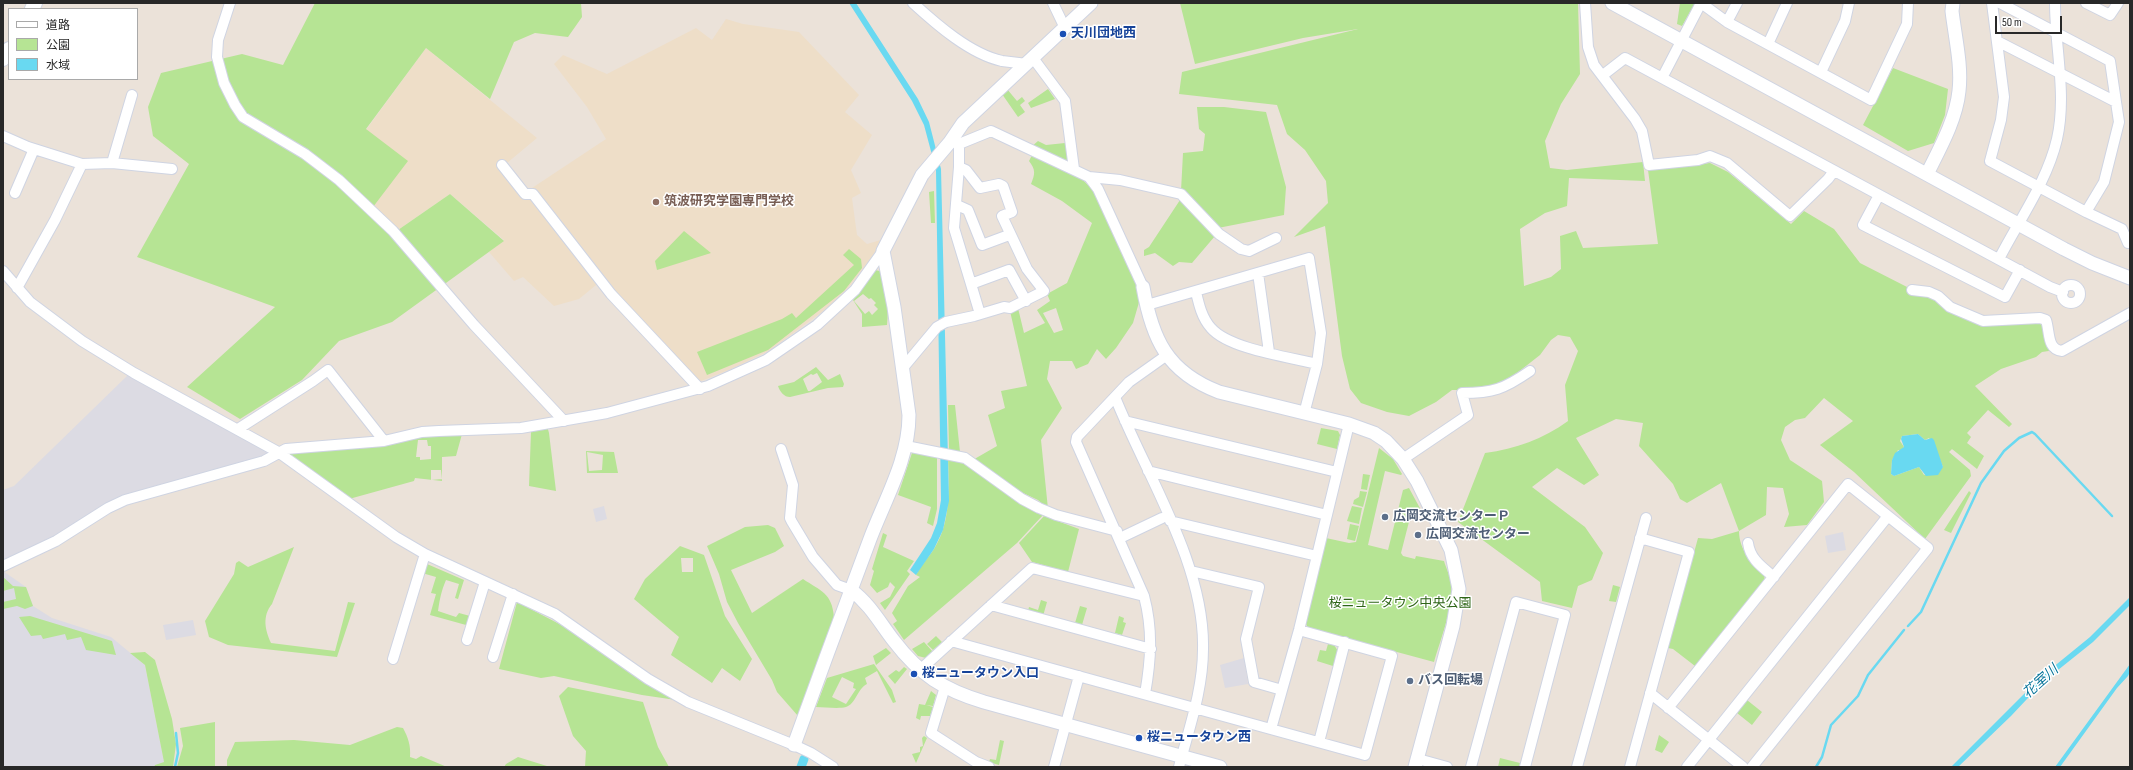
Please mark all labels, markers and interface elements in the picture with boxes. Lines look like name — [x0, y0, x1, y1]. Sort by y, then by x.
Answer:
legend — [8, 8, 138, 80]
scale bar — [1997, 8, 2064, 34]
text: 50 m — [2002, 15, 2022, 30]
text: 道路 — [46, 18, 70, 33]
place label: 天川団地西 — [1071, 26, 1136, 42]
marker: 天川団地西 — [1058, 29, 1068, 39]
text: 公園 — [46, 38, 70, 53]
text: 水域 — [46, 58, 70, 73]
place label: 筑波研究学園専門学校 — [664, 194, 794, 210]
marker: 筑波研究学園専門学校 — [651, 197, 661, 207]
place label: 広岡交流センターＰ — [1393, 509, 1510, 525]
marker: 広岡交流センターＰ — [1380, 512, 1390, 522]
place label: 広岡交流センター — [1426, 527, 1530, 543]
marker: 広岡交流センター — [1413, 530, 1423, 540]
park label: 桜ニュータウン中央公園 — [1329, 596, 1471, 612]
water label: 花室川 — [2020, 662, 2062, 702]
place label: 桜ニュータウン入口 — [922, 666, 1039, 682]
marker: 桜ニュータウン入口 — [909, 669, 919, 679]
place label: バス回転場 — [1418, 673, 1483, 689]
marker: バス回転場 — [1405, 676, 1415, 686]
place label: 桜ニュータウン西 — [1147, 730, 1251, 746]
marker: 桜ニュータウン西 — [1134, 733, 1144, 743]

